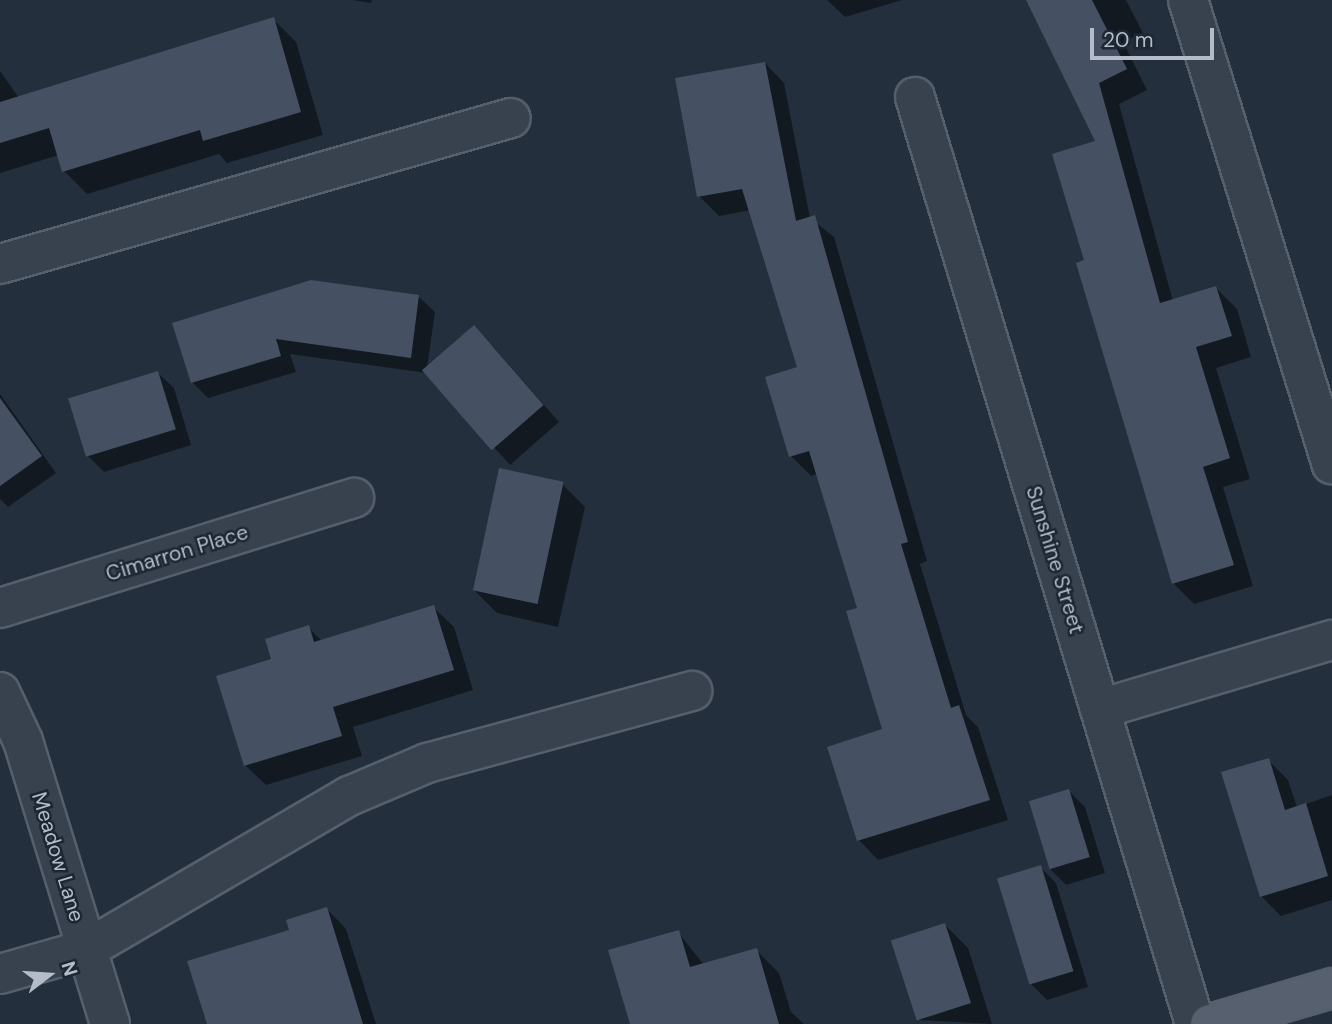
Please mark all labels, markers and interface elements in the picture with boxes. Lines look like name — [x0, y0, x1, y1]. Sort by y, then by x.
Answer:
scale bar — [1094, 14, 1218, 58]
text: 20 m — [1103, 26, 1154, 54]
street label: Sunshine Street — [1021, 483, 1089, 637]
street label: Cimarron Place — [103, 519, 251, 587]
street label: Meadow Lane — [26, 789, 90, 925]
north arrow — [14, 940, 84, 1010]
text: N — [56, 958, 84, 979]

